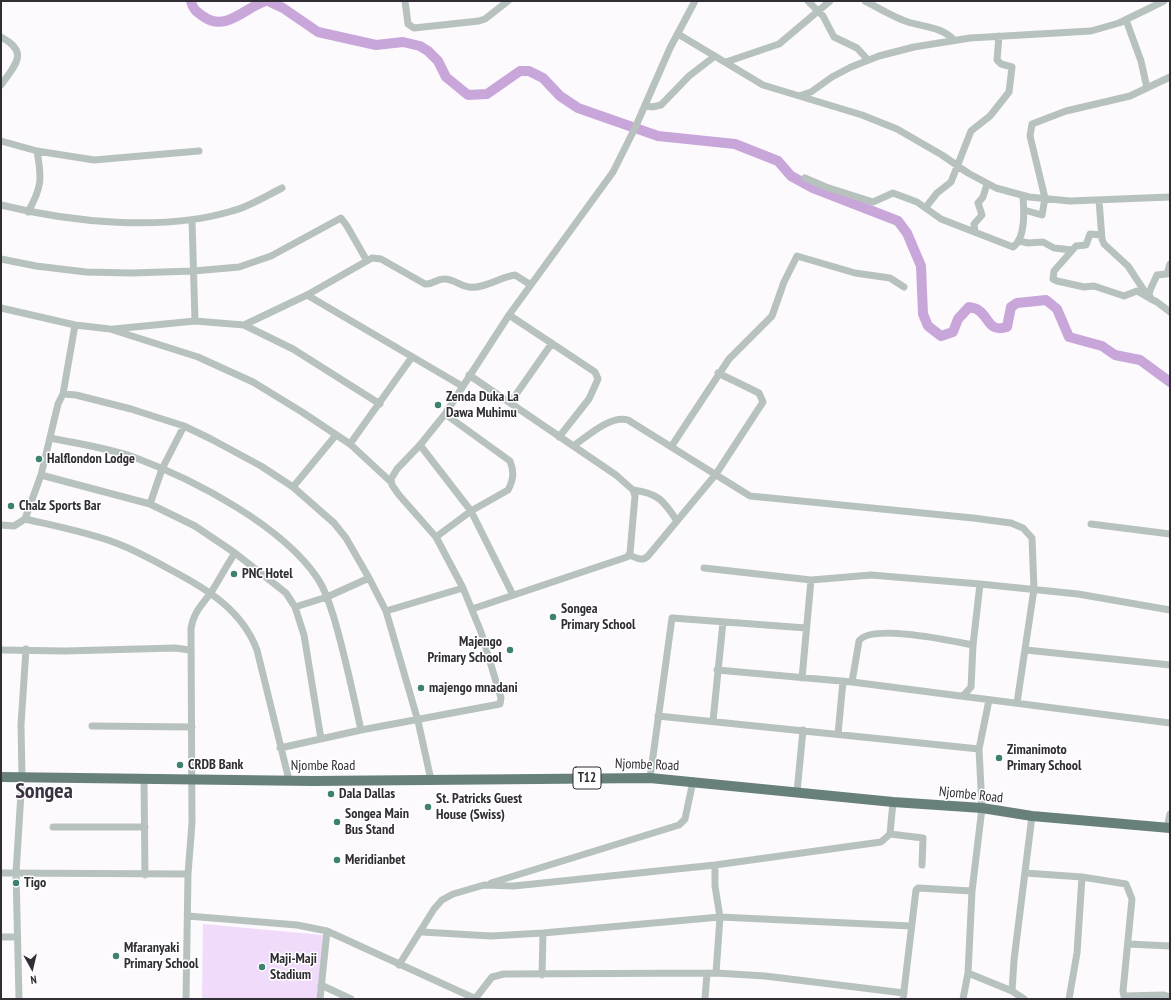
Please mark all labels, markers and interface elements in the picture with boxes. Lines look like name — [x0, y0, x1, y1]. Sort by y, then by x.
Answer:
place label: Zenda Duka La Dawa Muhimu — [446, 389, 519, 422]
marker: Zenda Duka La Dawa Muhimu — [433, 400, 443, 410]
place label: Halflondon Lodge — [47, 451, 135, 467]
marker: Halflondon Lodge — [34, 454, 44, 464]
place label: Chalz Sports Bar — [19, 498, 101, 514]
marker: Chalz Sports Bar — [6, 501, 16, 511]
place label: PNC Hotel — [242, 566, 293, 582]
marker: PNC Hotel — [229, 569, 239, 579]
place label: Songea Primary School — [561, 601, 635, 634]
marker: Songea Primary School — [548, 612, 558, 622]
place label: Majengo Primary School — [428, 634, 502, 666]
marker: Majengo Primary School — [505, 645, 515, 655]
place label: majengo mnadani — [429, 680, 518, 696]
marker: majengo mnadani — [416, 683, 426, 693]
place label: Zimanimoto Primary School — [1007, 742, 1081, 774]
marker: Zimanimoto Primary School — [994, 753, 1004, 763]
street label: Njombe Road — [615, 755, 679, 775]
place label: CRDB Bank — [188, 757, 243, 773]
street label: Njombe Road — [291, 758, 355, 774]
marker: CRDB Bank — [175, 760, 185, 770]
road number: T12 — [573, 767, 601, 789]
district label: Songea — [15, 779, 73, 805]
street label: Njombe Road — [938, 783, 1004, 807]
place label: Dala Dallas — [339, 786, 395, 802]
marker: Dala Dallas — [326, 789, 336, 799]
place label: St. Patricks Guest House (Swiss) — [436, 791, 522, 824]
marker: St. Patricks Guest House (Swiss) — [423, 802, 433, 812]
place label: Songea Main Bus Stand — [345, 806, 409, 838]
marker: Songea Main Bus Stand — [332, 817, 342, 827]
place label: Meridianbet — [345, 852, 405, 868]
marker: Meridianbet — [332, 855, 342, 865]
place label: Tigo — [24, 875, 46, 891]
marker: Tigo — [11, 878, 21, 888]
place label: Mfaranyaki Primary School — [124, 940, 198, 972]
north arrow — [12, 948, 52, 988]
marker: Mfaranyaki Primary School — [111, 951, 121, 961]
place label: Maji-Maji Stadium — [270, 951, 317, 984]
marker: Maji-Maji Stadium — [257, 962, 267, 972]
text: N — [30, 973, 38, 987]

